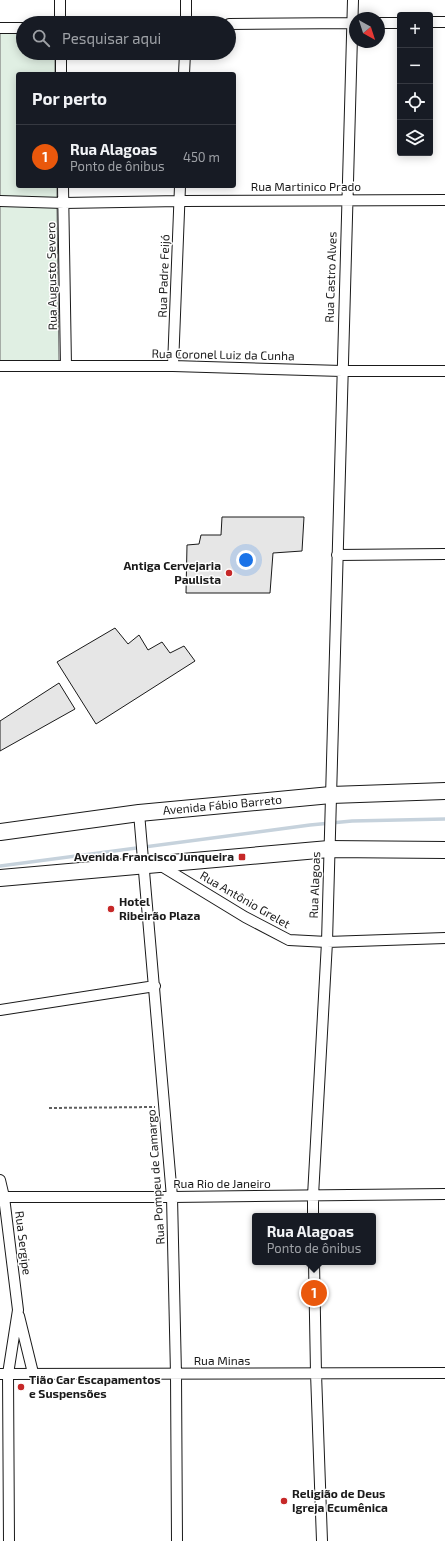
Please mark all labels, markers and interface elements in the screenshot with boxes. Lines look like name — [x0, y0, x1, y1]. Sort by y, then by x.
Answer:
north arrow — [349, 12, 385, 48]
map controls — [397, 12, 433, 156]
button: + — [397, 12, 433, 48]
search box — [16, 16, 236, 60]
icon: search — [30, 27, 52, 49]
text: Pesquisar aqui — [62, 29, 161, 47]
button: − — [397, 48, 433, 84]
button: locate — [397, 84, 433, 120]
text: Por perto — [32, 88, 107, 108]
button: layers — [397, 120, 433, 156]
text: Rua Alagoas — [70, 140, 157, 158]
text: 1 — [42, 149, 48, 165]
text: 450 m — [183, 149, 220, 165]
text: Ponto de ônibus — [70, 158, 165, 174]
street label: Rua Martinico Prado — [251, 179, 361, 193]
street label: Rua Augusto Severo — [43, 221, 59, 330]
street label: Rua Castro Alves — [321, 231, 339, 323]
street label: Rua Padre Feijó — [155, 234, 172, 318]
street label: Rua Coronel Luiz da Cunha — [151, 346, 295, 362]
your location — [236, 550, 256, 570]
place label: Antiga Cervejaria Paulista — [124, 558, 221, 586]
marker: Antiga Cervejaria Paulista — [224, 568, 234, 578]
street label: Avenida Fábio Barreto — [162, 792, 283, 817]
place label: Avenida Francisco Junqueira — [74, 849, 234, 863]
street label: Rua Alagoas — [306, 851, 322, 919]
marker: Avenida Francisco Junqueira — [237, 852, 247, 862]
street label: Rua Antônio Grelet — [198, 868, 293, 931]
place label: Hotel Ribeirão Plaza — [119, 894, 200, 922]
marker: Hotel Ribeirão Plaza — [106, 904, 116, 914]
street label: Rua Pompeu de Camargo — [143, 1109, 167, 1245]
street label: Rua Rio de Janeiro — [173, 1176, 271, 1190]
street label: Rua Sergipe — [13, 1210, 35, 1276]
popup — [252, 1213, 376, 1265]
text: Rua Alagoas — [267, 1222, 354, 1240]
text: Ponto de ônibus — [267, 1240, 361, 1256]
pin: 1 — [301, 1278, 327, 1308]
street label: Rua Minas — [194, 1353, 250, 1367]
place label: Tião Car Escapamentos e Suspensões — [29, 1372, 161, 1400]
marker: Tião Car Escapamentos e Suspensões — [16, 1382, 26, 1392]
place label: Religião de Deus Igreja Ecumênica — [292, 1486, 388, 1515]
marker: Religião de Deus Igreja Ecumênica — [279, 1496, 289, 1506]

